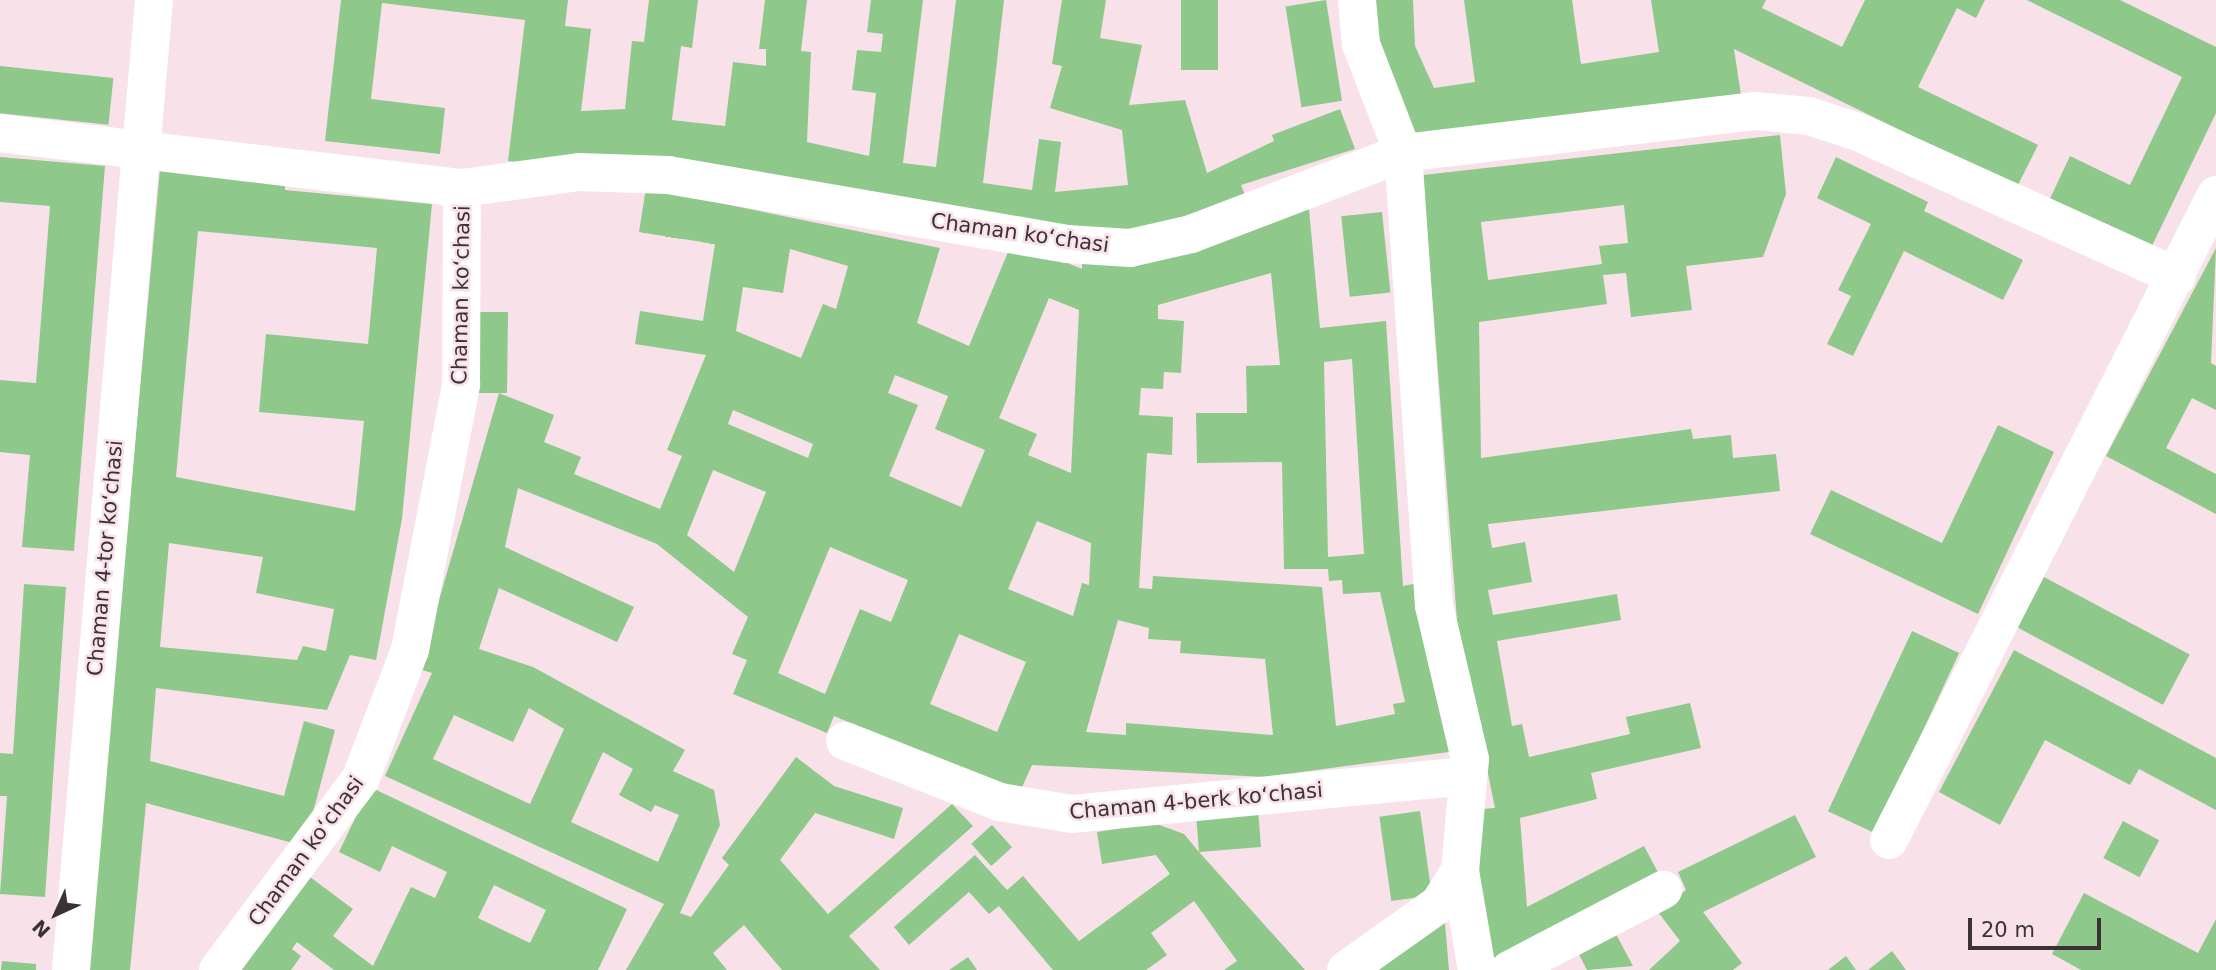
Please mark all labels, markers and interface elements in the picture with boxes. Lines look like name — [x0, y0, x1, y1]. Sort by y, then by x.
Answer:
street label: Chaman koʻchasi — [447, 205, 475, 385]
street label: Chaman koʻchasi — [929, 208, 1111, 258]
street label: Chaman 4-tor koʻchasi — [82, 439, 128, 677]
street label: Chaman koʻchasi — [243, 771, 369, 931]
street label: Chaman 4-berk koʻchasi — [1068, 777, 1324, 825]
north arrow — [21, 879, 91, 949]
scale bar — [1971, 904, 2104, 948]
text: N — [28, 915, 55, 942]
text: 20 m — [1981, 918, 2035, 942]

